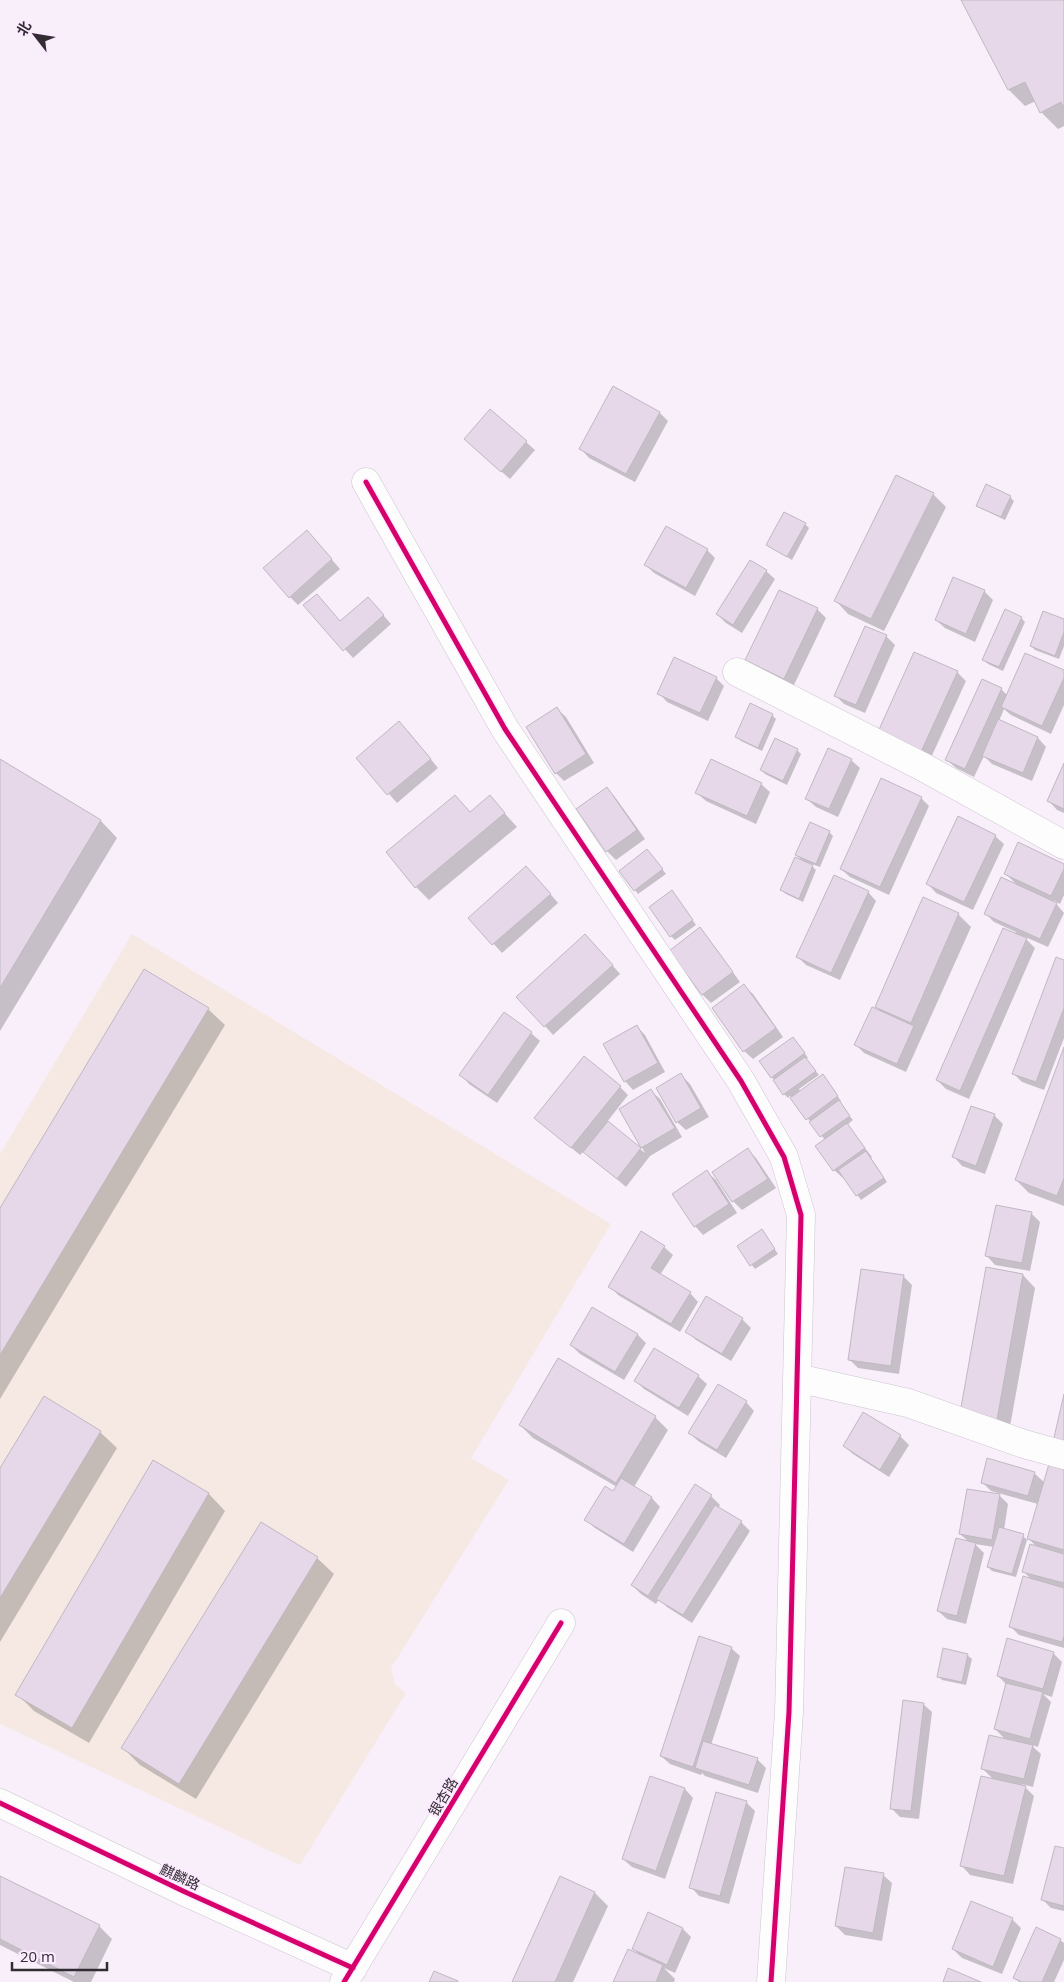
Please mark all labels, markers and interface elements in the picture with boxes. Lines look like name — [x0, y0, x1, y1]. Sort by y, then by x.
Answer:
north arrow — [10, 10, 60, 60]
text: 北 — [12, 17, 35, 39]
street label: 银杏路 — [424, 1774, 462, 1820]
street label: 麒麟路 — [157, 1859, 203, 1894]
scale bar — [12, 1940, 108, 1972]
text: 20 m — [20, 1946, 55, 1966]

